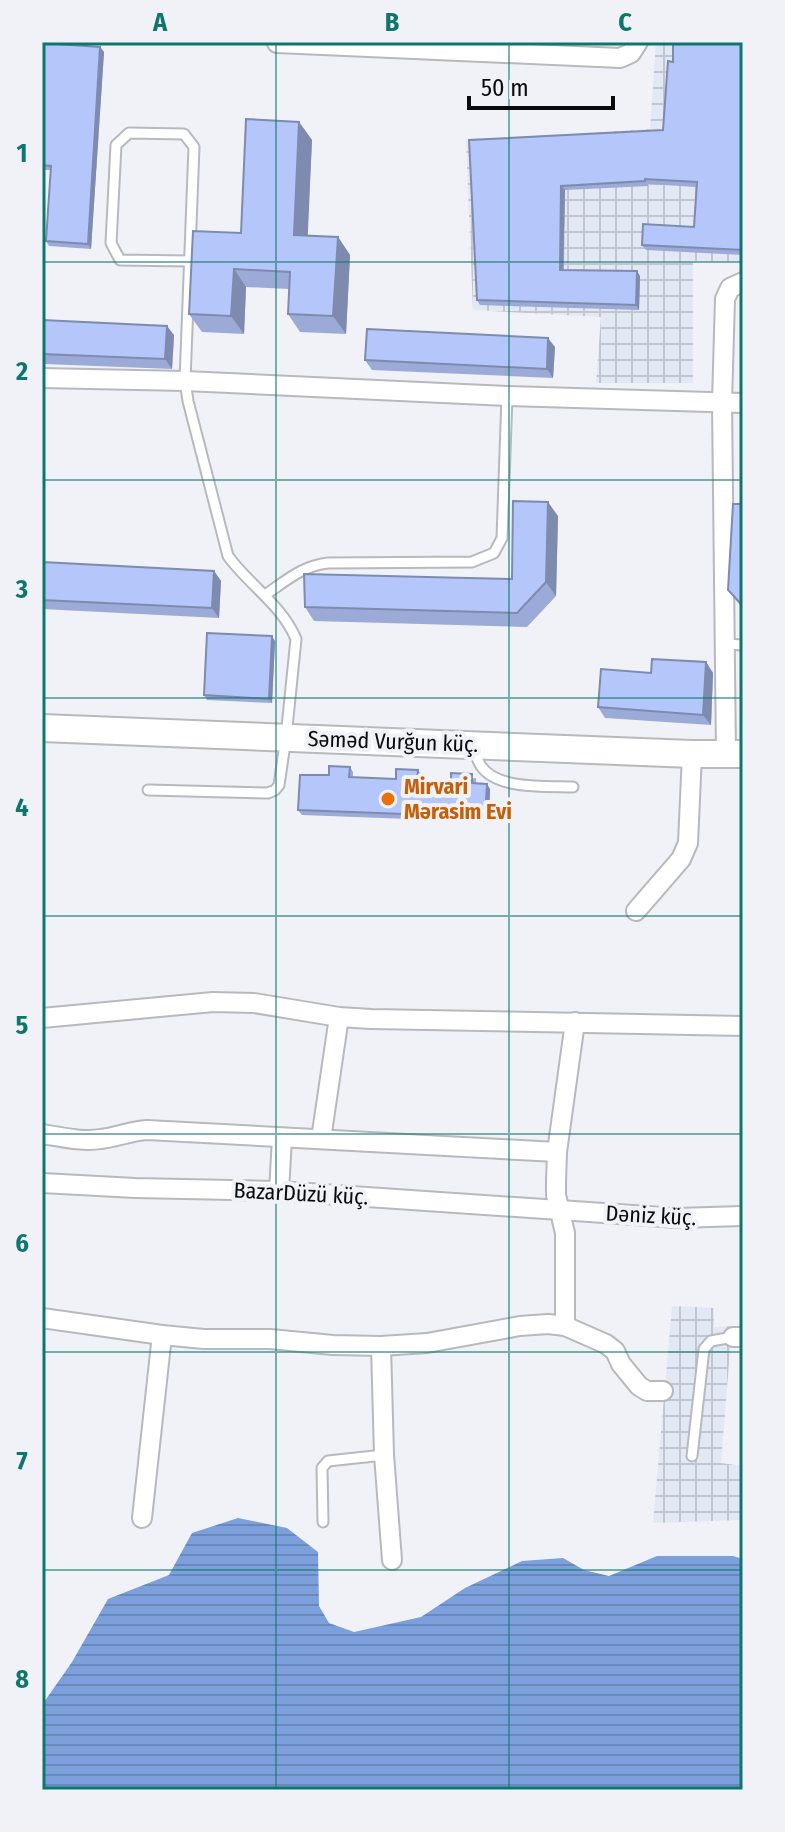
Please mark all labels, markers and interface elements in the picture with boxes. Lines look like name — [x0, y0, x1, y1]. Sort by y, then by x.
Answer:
text: A — [152, 7, 168, 38]
text: B — [385, 7, 400, 38]
text: C — [618, 7, 632, 38]
scale bar — [469, 60, 613, 110]
text: 50 m — [481, 74, 529, 102]
text: 1 — [17, 138, 28, 169]
text: 2 — [15, 356, 28, 387]
text: 3 — [15, 574, 28, 605]
street label: Səməd Vurğun küç. — [307, 725, 479, 758]
place label: Mirvari Mərasim Evi — [404, 773, 512, 825]
marker: Mirvari Mərasim Evi — [379, 790, 397, 808]
text: 4 — [15, 792, 29, 823]
text: 5 — [16, 1010, 29, 1041]
street label: BazarDüzü küç. — [233, 1176, 369, 1211]
street label: Dəniz küç. — [605, 1200, 697, 1231]
text: 6 — [15, 1228, 29, 1259]
text: 7 — [16, 1446, 28, 1477]
text: 8 — [15, 1664, 29, 1695]

